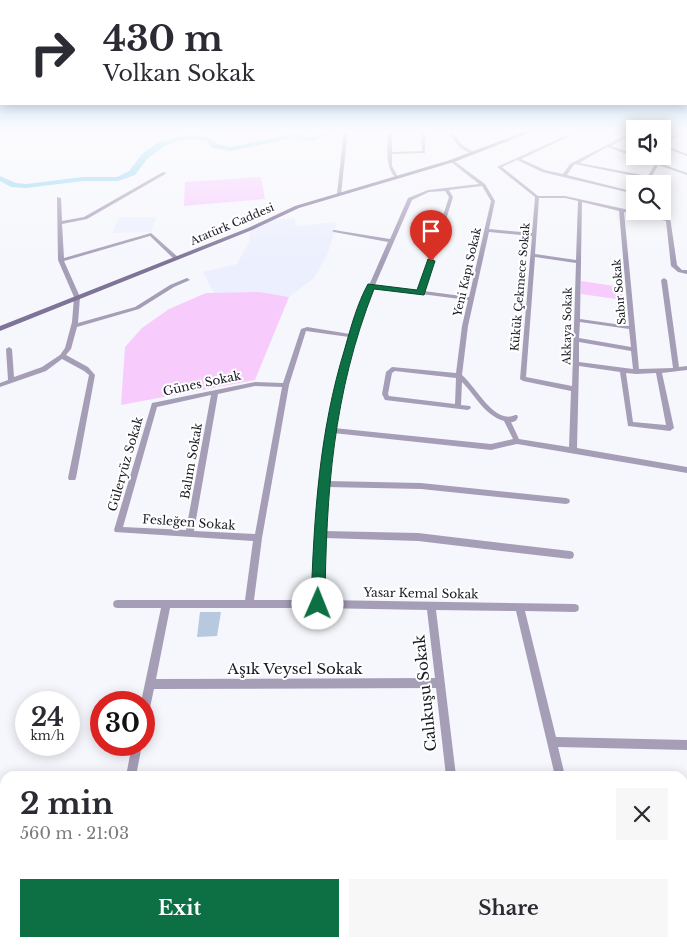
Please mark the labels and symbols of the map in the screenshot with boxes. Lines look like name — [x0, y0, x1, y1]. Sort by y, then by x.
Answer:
street label: Atatürk Caddesi — [187, 200, 276, 248]
pin — [410, 210, 452, 261]
street label: Kükük Çekmece Sokak — [507, 222, 533, 352]
street label: Yeni Kapı Sokak — [450, 226, 484, 319]
street label: Sabır Sokak — [609, 258, 629, 326]
street label: Akkaya Sokak — [559, 287, 575, 366]
street label: Günes Sokak — [162, 367, 243, 399]
street label: Güleryüz Sokak — [104, 414, 146, 513]
street label: Balım Sokak — [177, 421, 205, 500]
street label: Fesleğen Sokak — [142, 511, 237, 533]
position arrow — [291, 577, 343, 629]
street label: Yasar Kemal Sokak — [362, 584, 479, 602]
street label: Calıkuşu Sokak — [409, 633, 441, 752]
street label: Aşık Veysel Sokak — [226, 659, 363, 678]
speed limit sign: 30 — [90, 691, 155, 756]

